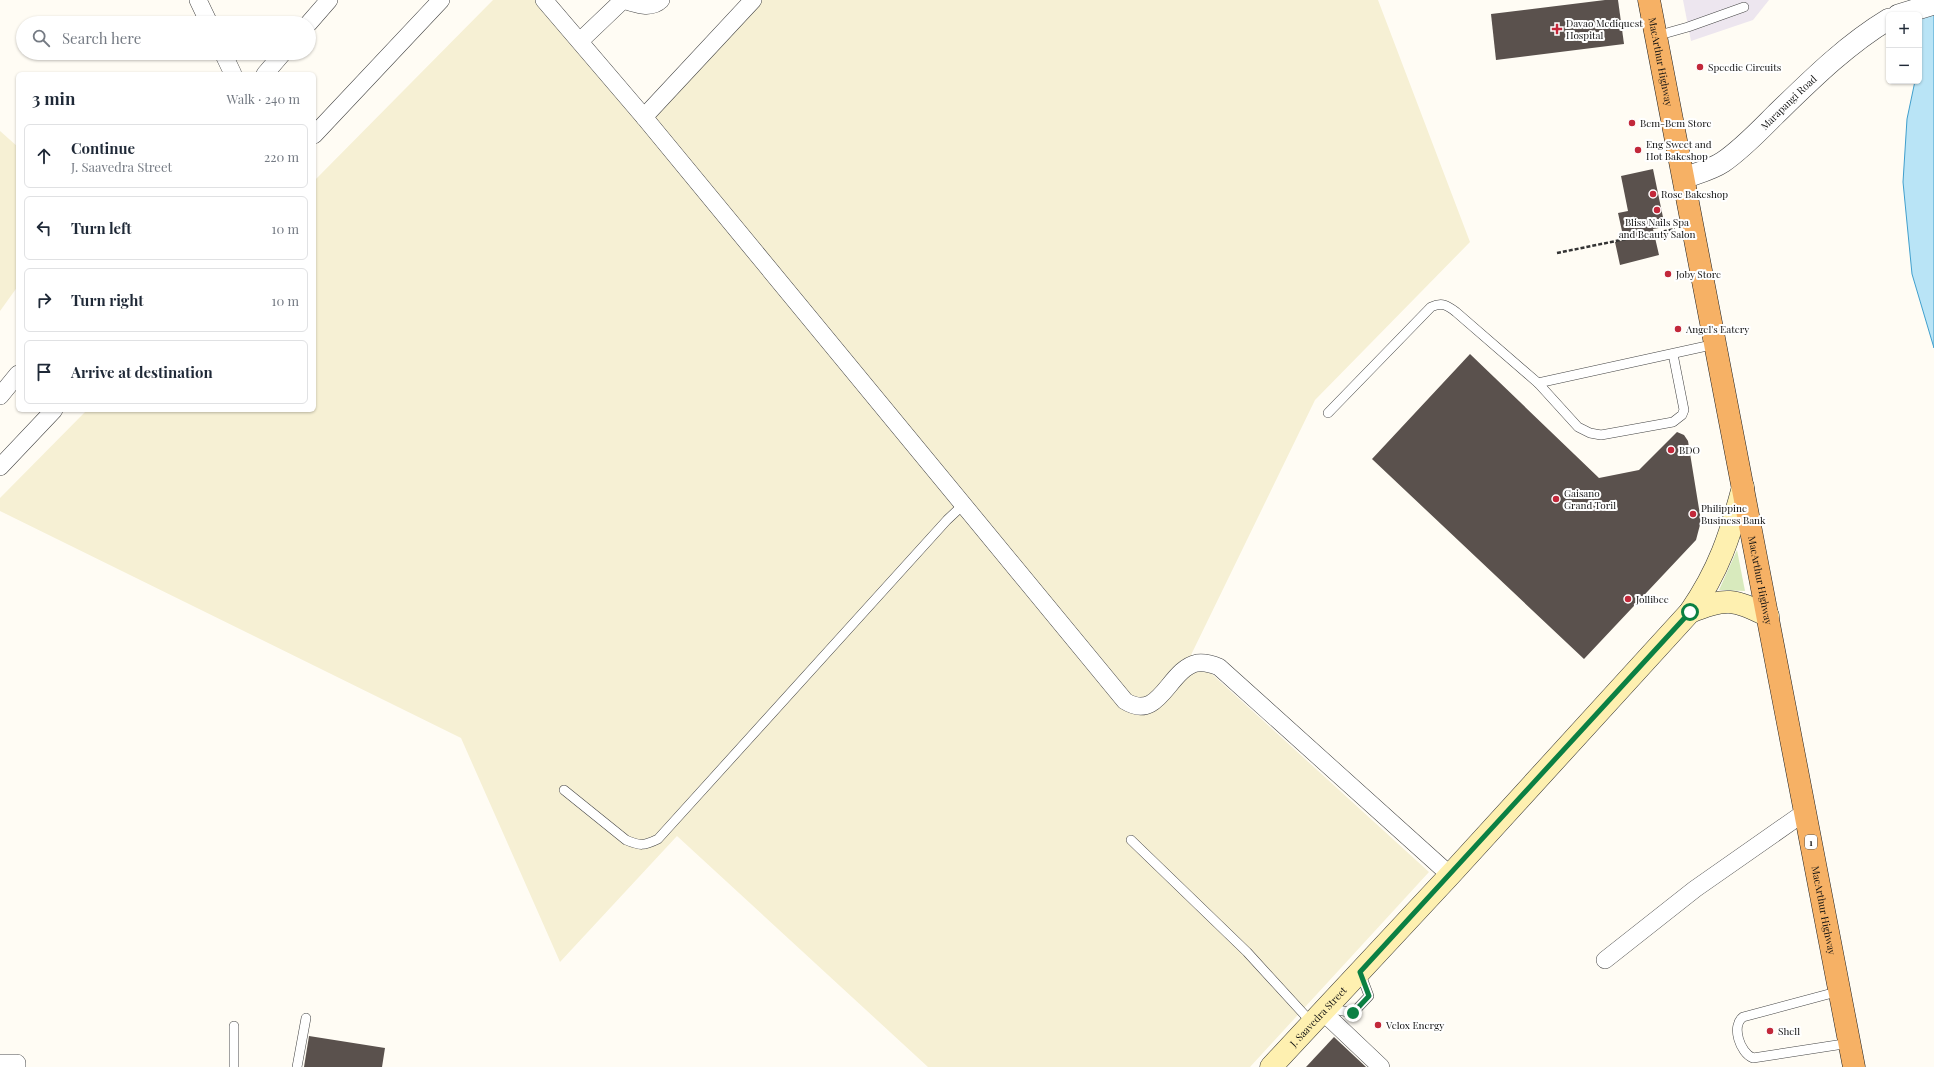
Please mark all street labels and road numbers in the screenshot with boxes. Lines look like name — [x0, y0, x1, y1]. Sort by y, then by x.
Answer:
street label: MacArthur Highway — [1645, 16, 1676, 108]
street label: Marapangi Road — [1757, 72, 1820, 133]
street label: MacArthur Highway — [1745, 535, 1776, 626]
road number: 1 — [1805, 835, 1817, 849]
street label: MacArthur Highway — [1808, 865, 1839, 956]
street label: J. Saavedra Street — [1286, 983, 1350, 1051]

